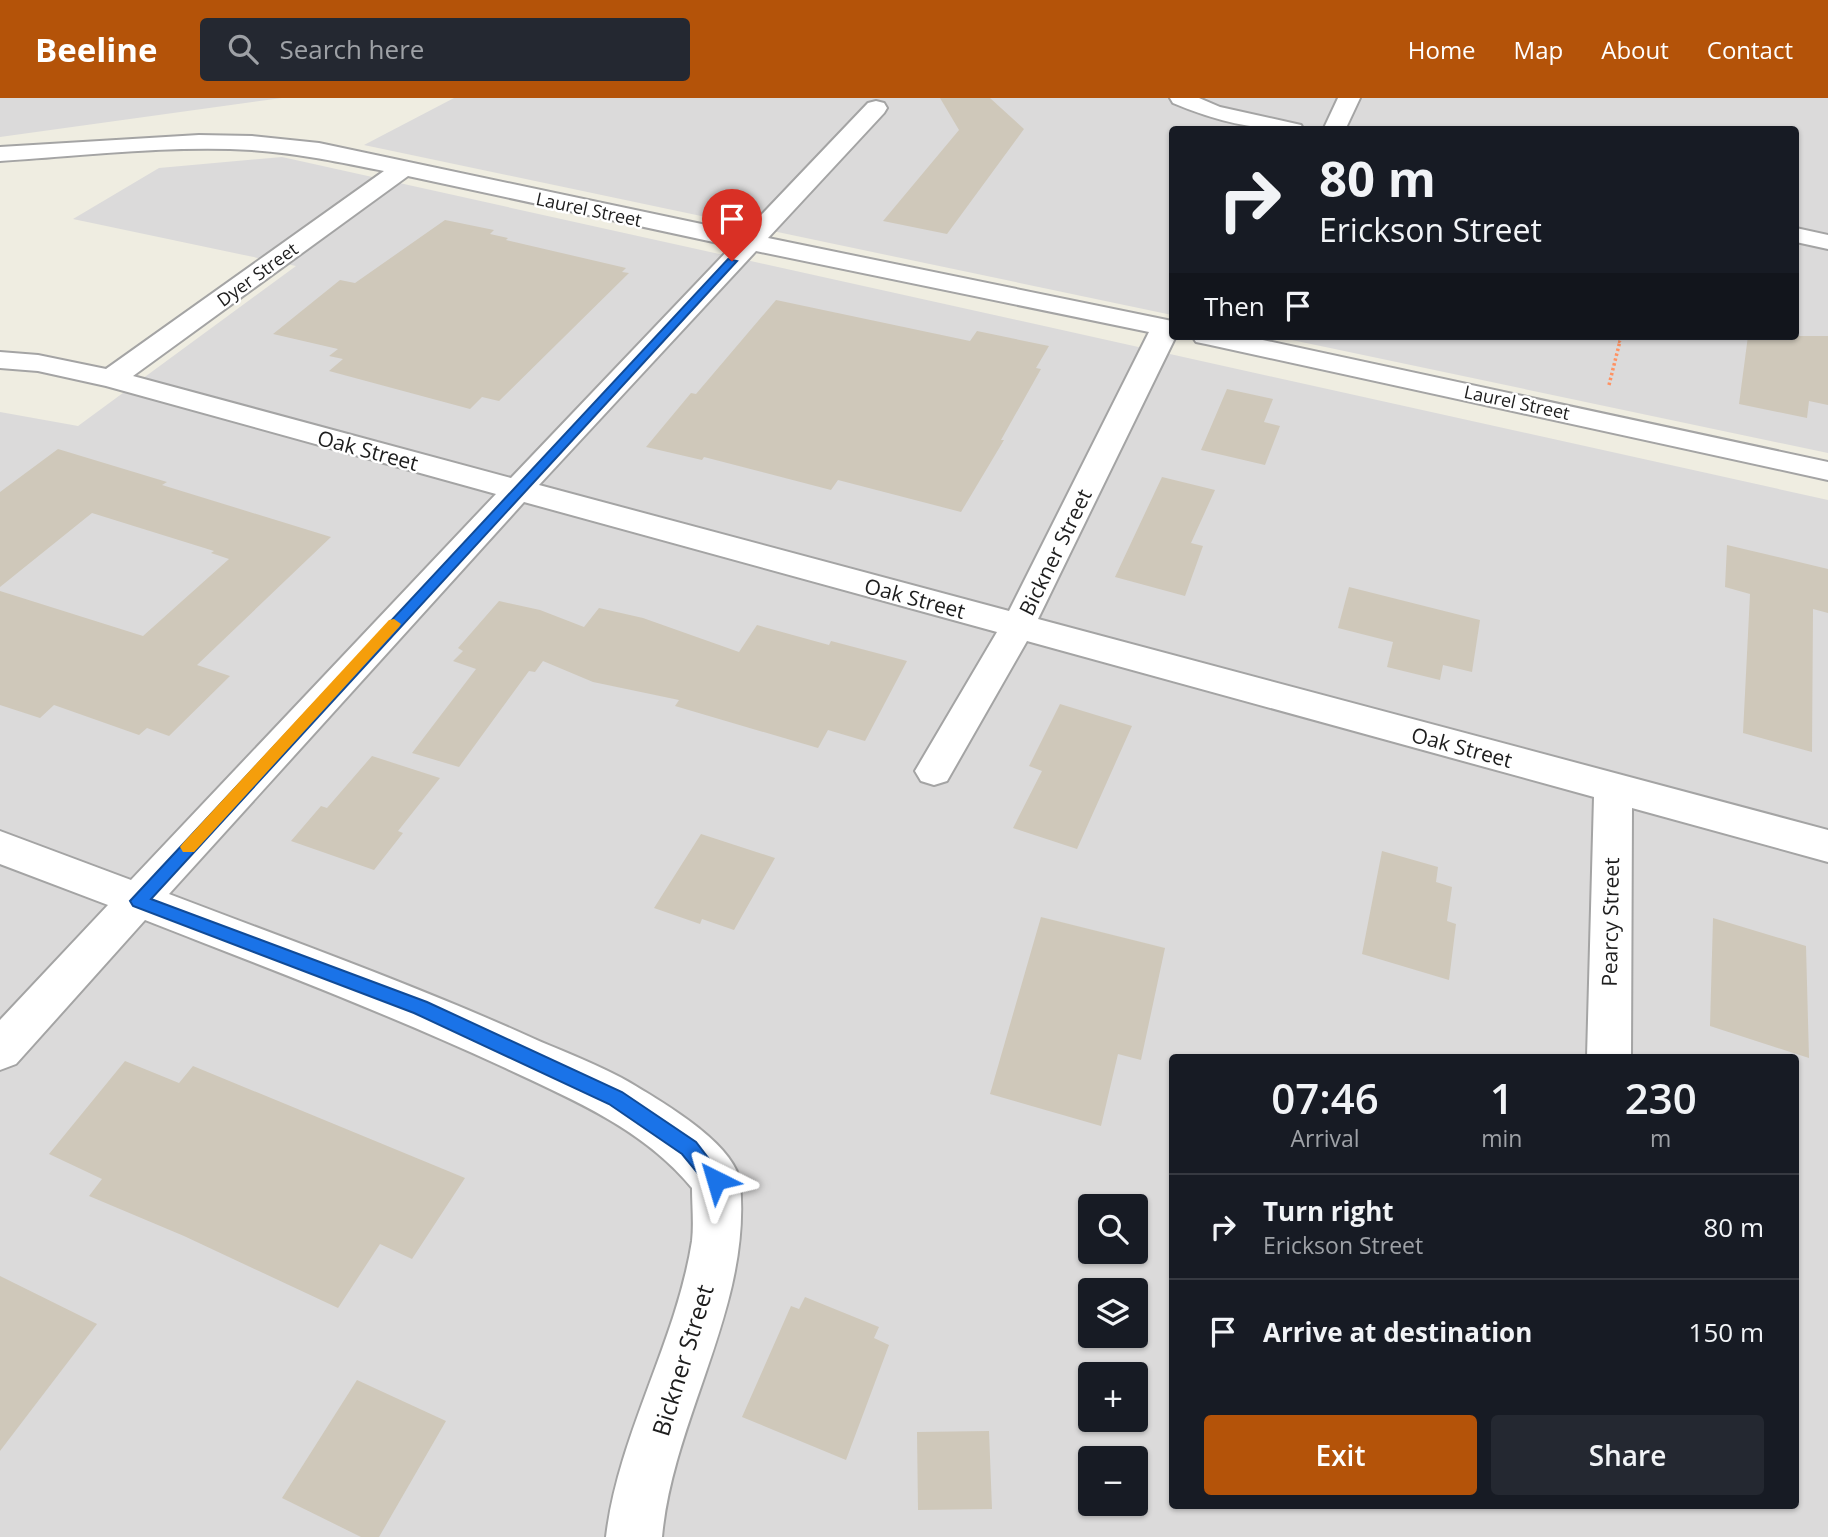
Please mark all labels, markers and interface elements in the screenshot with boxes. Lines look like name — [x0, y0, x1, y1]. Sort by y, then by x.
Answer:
search box — [200, 18, 690, 81]
text: Beeline — [35, 27, 158, 72]
icon: search — [224, 30, 262, 68]
text: Search here — [280, 31, 424, 67]
text: Home — [1408, 33, 1476, 66]
text: Map — [1514, 33, 1563, 66]
text: About — [1601, 33, 1669, 66]
text: Contact — [1707, 33, 1793, 66]
text: 80 m — [1319, 145, 1436, 211]
icon: right — [1204, 154, 1295, 245]
street label: Laurel Street — [534, 186, 644, 232]
pin — [702, 189, 762, 261]
icon: arrive — [713, 200, 751, 238]
text: Erickson Street — [1319, 208, 1542, 251]
street label: Dyer Street — [212, 237, 302, 311]
icon: arrive — [1279, 287, 1317, 325]
text: Then — [1204, 288, 1265, 324]
street label: Laurel Street — [1462, 379, 1572, 425]
street label: Oak Street — [315, 423, 421, 477]
street label: Bickner Street — [1012, 484, 1098, 620]
street label: Oak Street — [862, 571, 968, 625]
street label: Oak Street — [1409, 720, 1515, 774]
street label: Pearcy Street — [1595, 857, 1625, 987]
text: 07:46 — [1271, 1069, 1379, 1126]
text: 1 — [1490, 1069, 1514, 1126]
text: 230 — [1625, 1069, 1697, 1126]
text: Arrival — [1290, 1122, 1360, 1154]
text: min — [1481, 1122, 1522, 1154]
text: m — [1650, 1122, 1671, 1154]
position arrow — [679, 1143, 753, 1217]
text: Turn right — [1263, 1193, 1394, 1229]
map controls — [1078, 1194, 1148, 1516]
button: search — [1078, 1194, 1148, 1264]
icon: right — [1204, 1208, 1242, 1246]
text: 80 m — [1703, 1209, 1764, 1245]
text: Erickson Street — [1263, 1229, 1423, 1261]
button: layers — [1078, 1278, 1148, 1348]
street label: Bickner Street — [643, 1280, 721, 1440]
icon: arrive — [1204, 1313, 1242, 1351]
text: Arrive at destination — [1263, 1314, 1532, 1350]
text: 150 m — [1689, 1314, 1764, 1350]
button: + — [1078, 1362, 1148, 1432]
button: Exit — [1204, 1415, 1477, 1495]
button: Share — [1491, 1415, 1764, 1495]
button: − — [1078, 1446, 1148, 1516]

